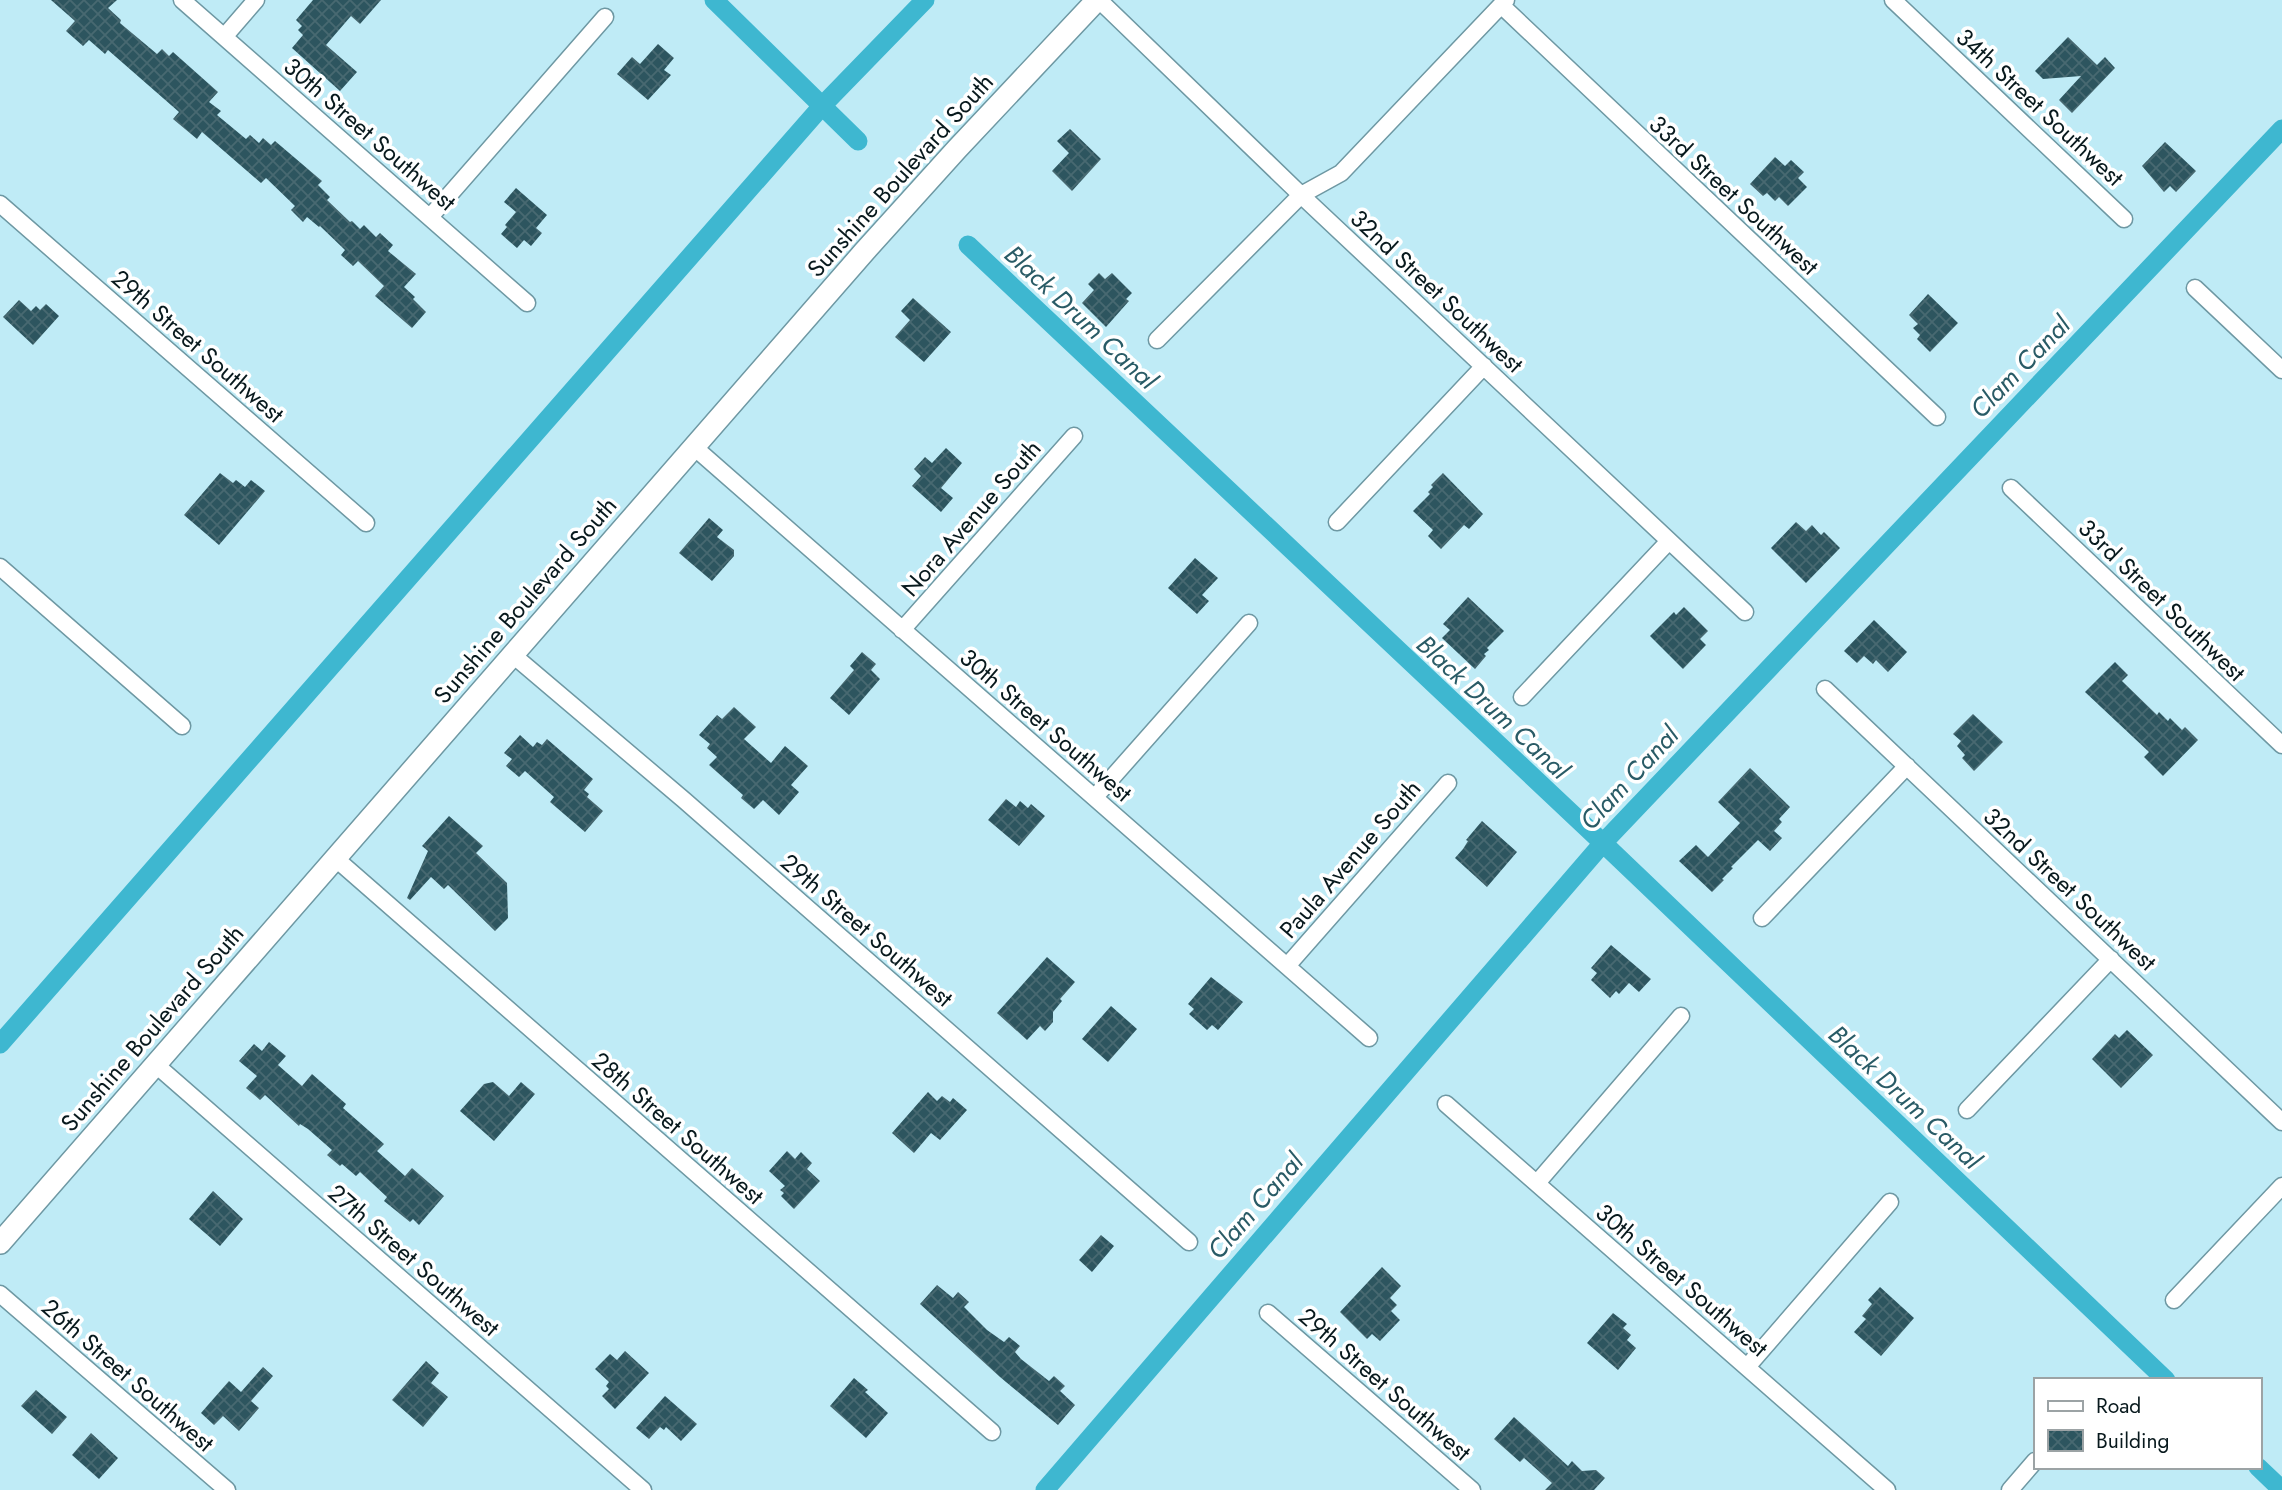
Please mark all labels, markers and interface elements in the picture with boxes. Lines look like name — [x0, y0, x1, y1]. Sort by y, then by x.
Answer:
street label: 34th Street Southwest — [1948, 20, 2132, 194]
street label: 30th Street Southwest — [276, 49, 464, 219]
street label: Sunshine Boulevard South — [799, 65, 1001, 285]
street label: 33rd Street Southwest — [1641, 107, 1827, 283]
street label: 32nd Street Southwest — [1343, 201, 1532, 381]
water label: Black Drum Canal — [996, 236, 1167, 399]
street label: 29th Street Southwest — [104, 261, 292, 431]
water label: Clam Canal — [1961, 306, 2080, 427]
street label: Nora Avenue South — [893, 432, 1049, 604]
street label: Sunshine Boulevard South — [425, 489, 625, 711]
street label: 33rd Street Southwest — [2070, 511, 2254, 689]
water label: Black Drum Canal — [1408, 626, 1579, 789]
street label: 30th Street Southwest — [952, 640, 1140, 810]
water label: Clam Canal — [1571, 717, 1688, 839]
street label: Paula Avenue South — [1271, 772, 1429, 946]
street label: 32nd Street Southwest — [1976, 799, 2165, 979]
street label: 29th Street Southwest — [773, 845, 961, 1015]
street label: Sunshine Boulevard South — [52, 917, 252, 1139]
water label: Black Drum Canal — [1820, 1016, 1991, 1179]
street label: 28th Street Southwest — [584, 1043, 772, 1213]
water label: Clam Canal — [1198, 1144, 1313, 1268]
street label: 27th Street Southwest — [321, 1176, 508, 1345]
street label: 30th Street Southwest — [1588, 1195, 1776, 1365]
street label: 26th Street Southwest — [34, 1290, 222, 1460]
street label: 29th Street Southwest — [1291, 1299, 1479, 1469]
legend — [2034, 1378, 2261, 1469]
text: Road — [2096, 1391, 2141, 1421]
text: Building — [2096, 1426, 2169, 1456]

